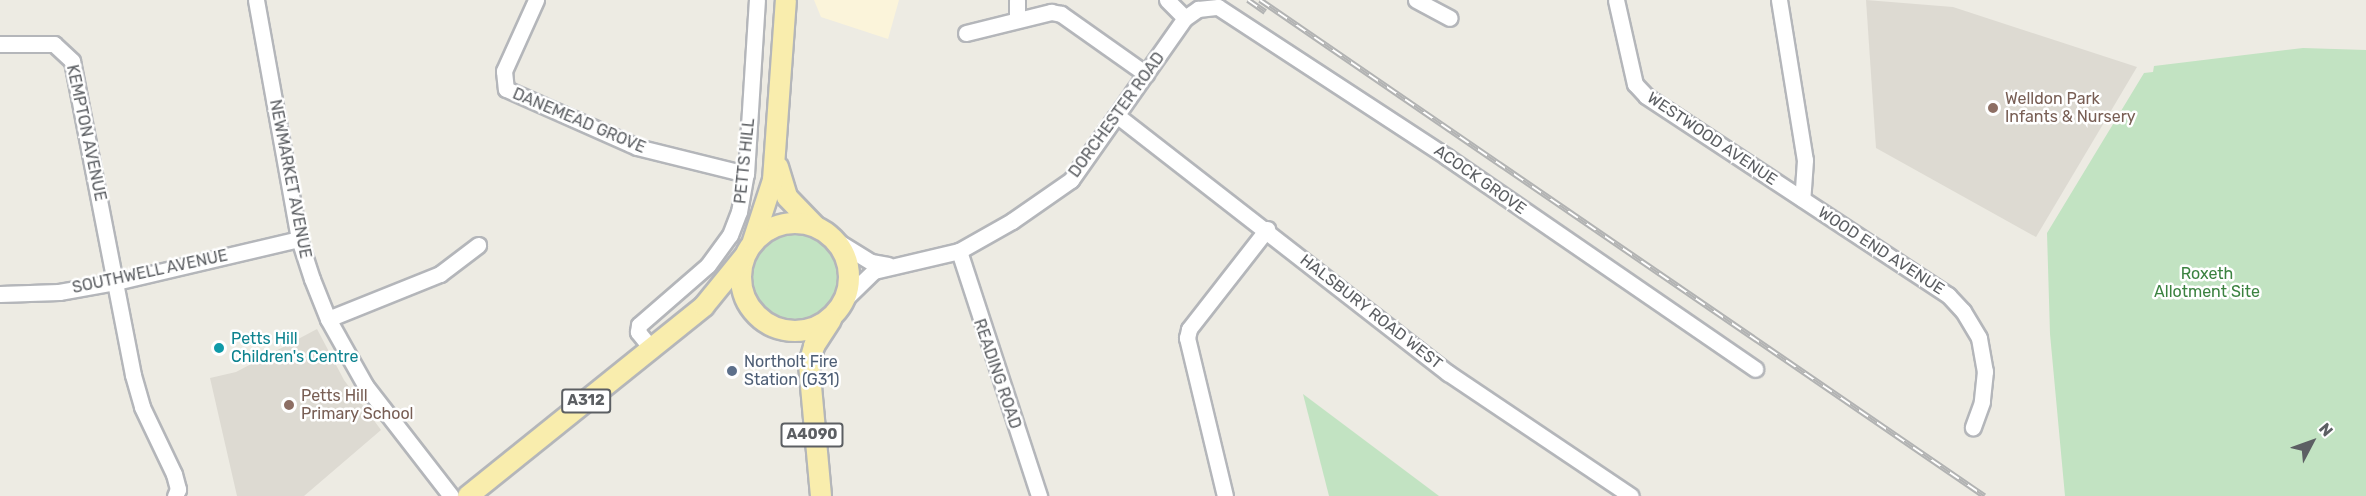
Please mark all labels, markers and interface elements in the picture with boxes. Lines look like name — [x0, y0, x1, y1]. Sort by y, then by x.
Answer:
street label: DORCHESTER ROAD — [1065, 49, 1169, 181]
street label: KEMPTON AVENUE — [62, 63, 110, 203]
street label: DANEMEAD GROVE — [510, 84, 648, 158]
street label: WESTWOOD AVENUE — [1643, 88, 1781, 190]
place label: Welldon Park Infants & Nursery — [2005, 89, 2136, 127]
street label: NEWMARKET AVENUE — [265, 98, 315, 260]
marker: Welldon Park Infants & Nursery — [1986, 101, 2000, 115]
street label: PETTS HILL — [731, 117, 759, 205]
street label: ACOCK GROVE — [1430, 141, 1530, 219]
street label: WOOD END AVENUE — [1814, 203, 1948, 299]
street label: SOUTHWELL AVENUE — [70, 246, 230, 298]
street label: HALSBURY ROAD WEST — [1296, 250, 1446, 374]
park label: Roxeth Allotment Site — [2154, 264, 2260, 302]
street label: READING ROAD — [969, 316, 1025, 432]
place label: Petts Hill Children's Centre — [231, 329, 358, 367]
marker: Petts Hill Children's Centre — [212, 341, 226, 355]
place label: Northolt Fire Station (G31) — [744, 352, 839, 390]
marker: Northolt Fire Station (G31) — [725, 364, 739, 378]
place label: Petts Hill Primary School — [301, 386, 414, 424]
road number: A312 — [560, 389, 612, 413]
marker: Petts Hill Primary School — [282, 398, 296, 412]
north arrow — [2282, 412, 2342, 472]
text: N — [2315, 419, 2337, 440]
road number: A4090 — [780, 423, 844, 447]

